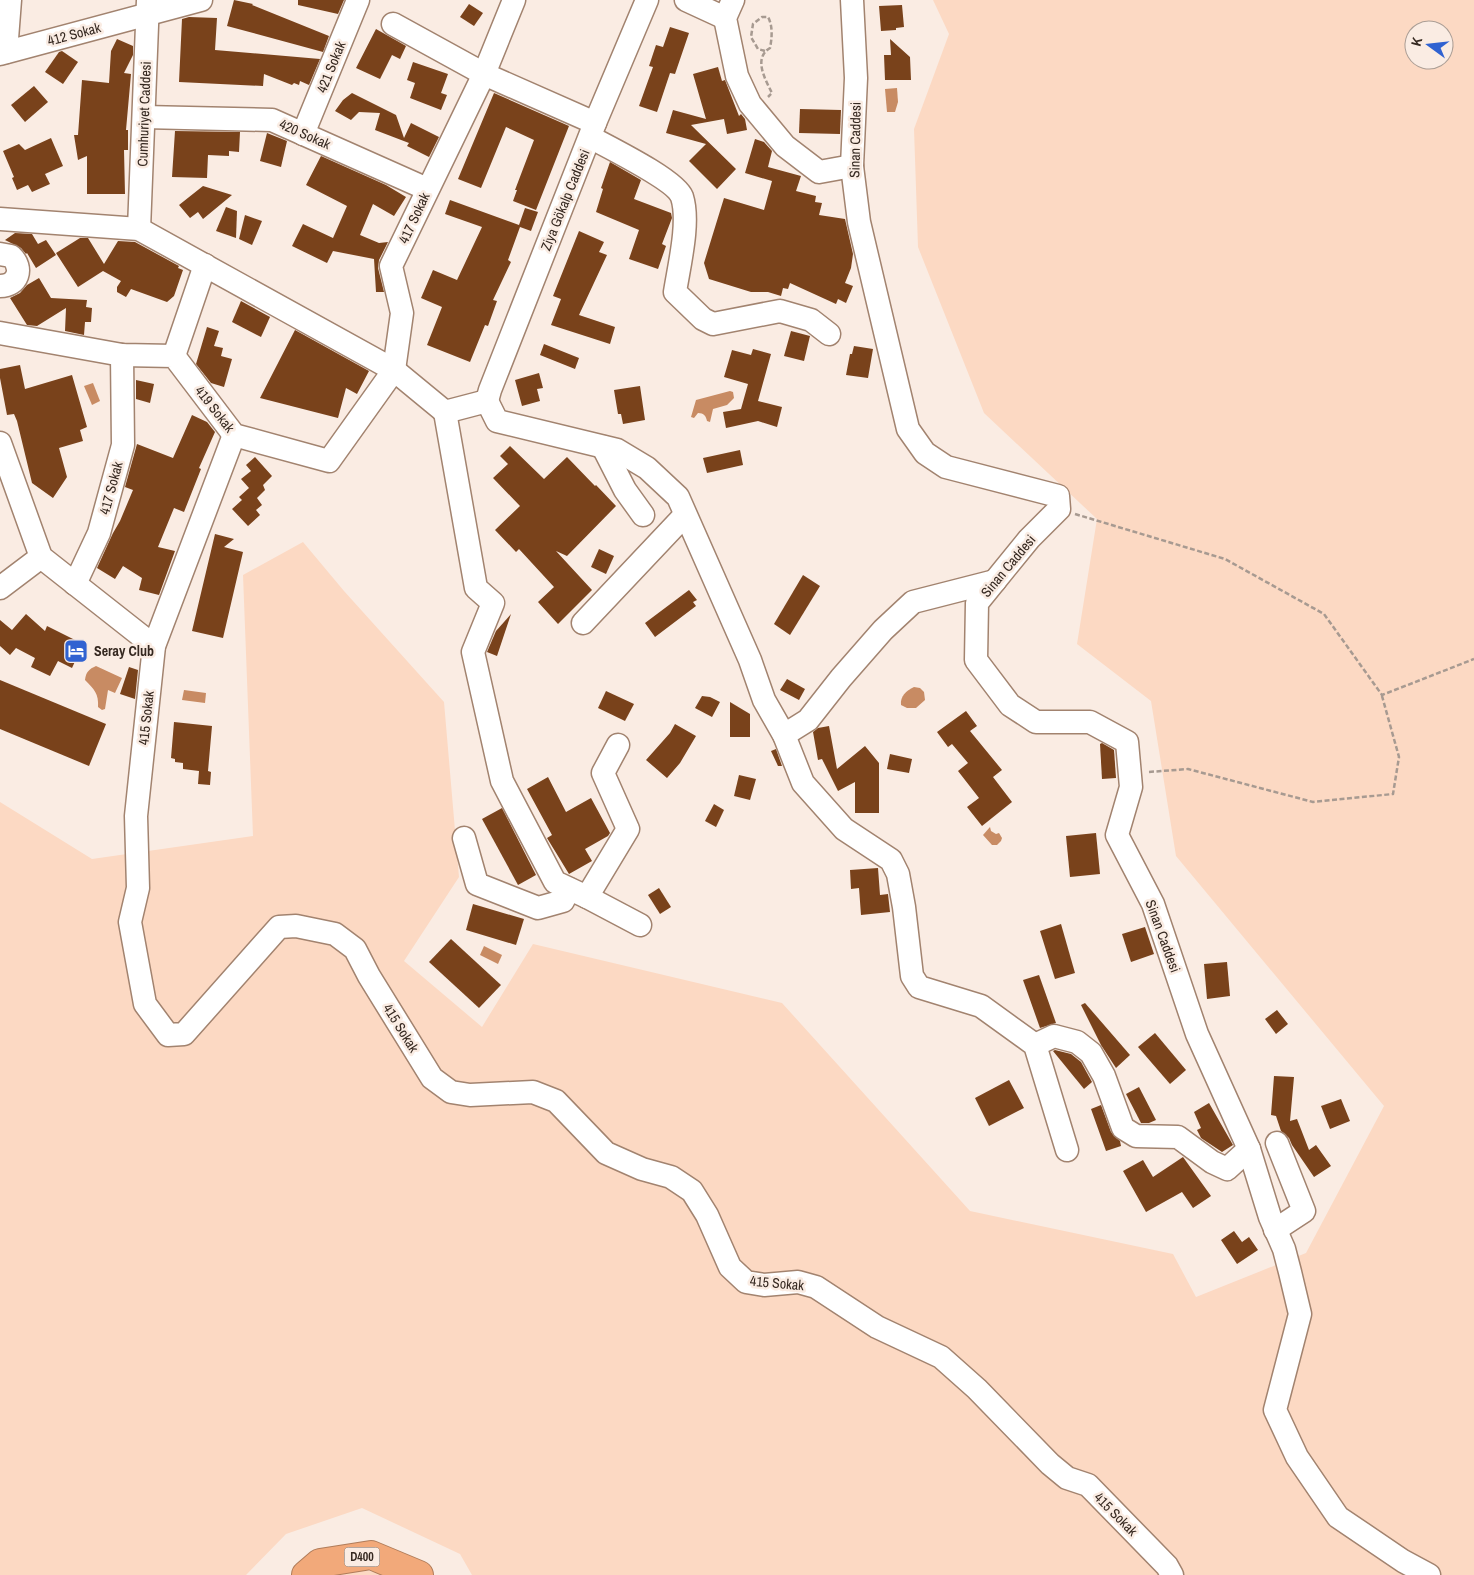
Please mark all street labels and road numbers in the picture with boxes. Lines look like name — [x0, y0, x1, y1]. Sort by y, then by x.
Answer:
street label: 412 Sokak — [45, 18, 103, 50]
street label: 421 Sokak — [312, 38, 350, 96]
street label: Cumhuriyet Caddesi — [133, 61, 155, 167]
street label: Sinan Caddesi — [845, 102, 865, 178]
street label: 420 Sokak — [277, 115, 334, 153]
street label: Ziya Gökalp Caddesi — [536, 147, 594, 253]
street label: 417 Sokak — [394, 189, 434, 246]
street label: 419 Sokak — [191, 382, 239, 436]
street label: 417 Sokak — [95, 459, 127, 517]
street label: Sinan Caddesi — [977, 531, 1039, 601]
street label: 415 Sokak — [134, 690, 158, 746]
street label: Sinan Caddesi — [1142, 897, 1184, 975]
street label: 415 Sokak — [379, 1000, 423, 1056]
street label: 415 Sokak — [749, 1272, 805, 1294]
street label: 415 Sokak — [1090, 1488, 1142, 1540]
road number: D400 — [344, 1548, 380, 1566]

